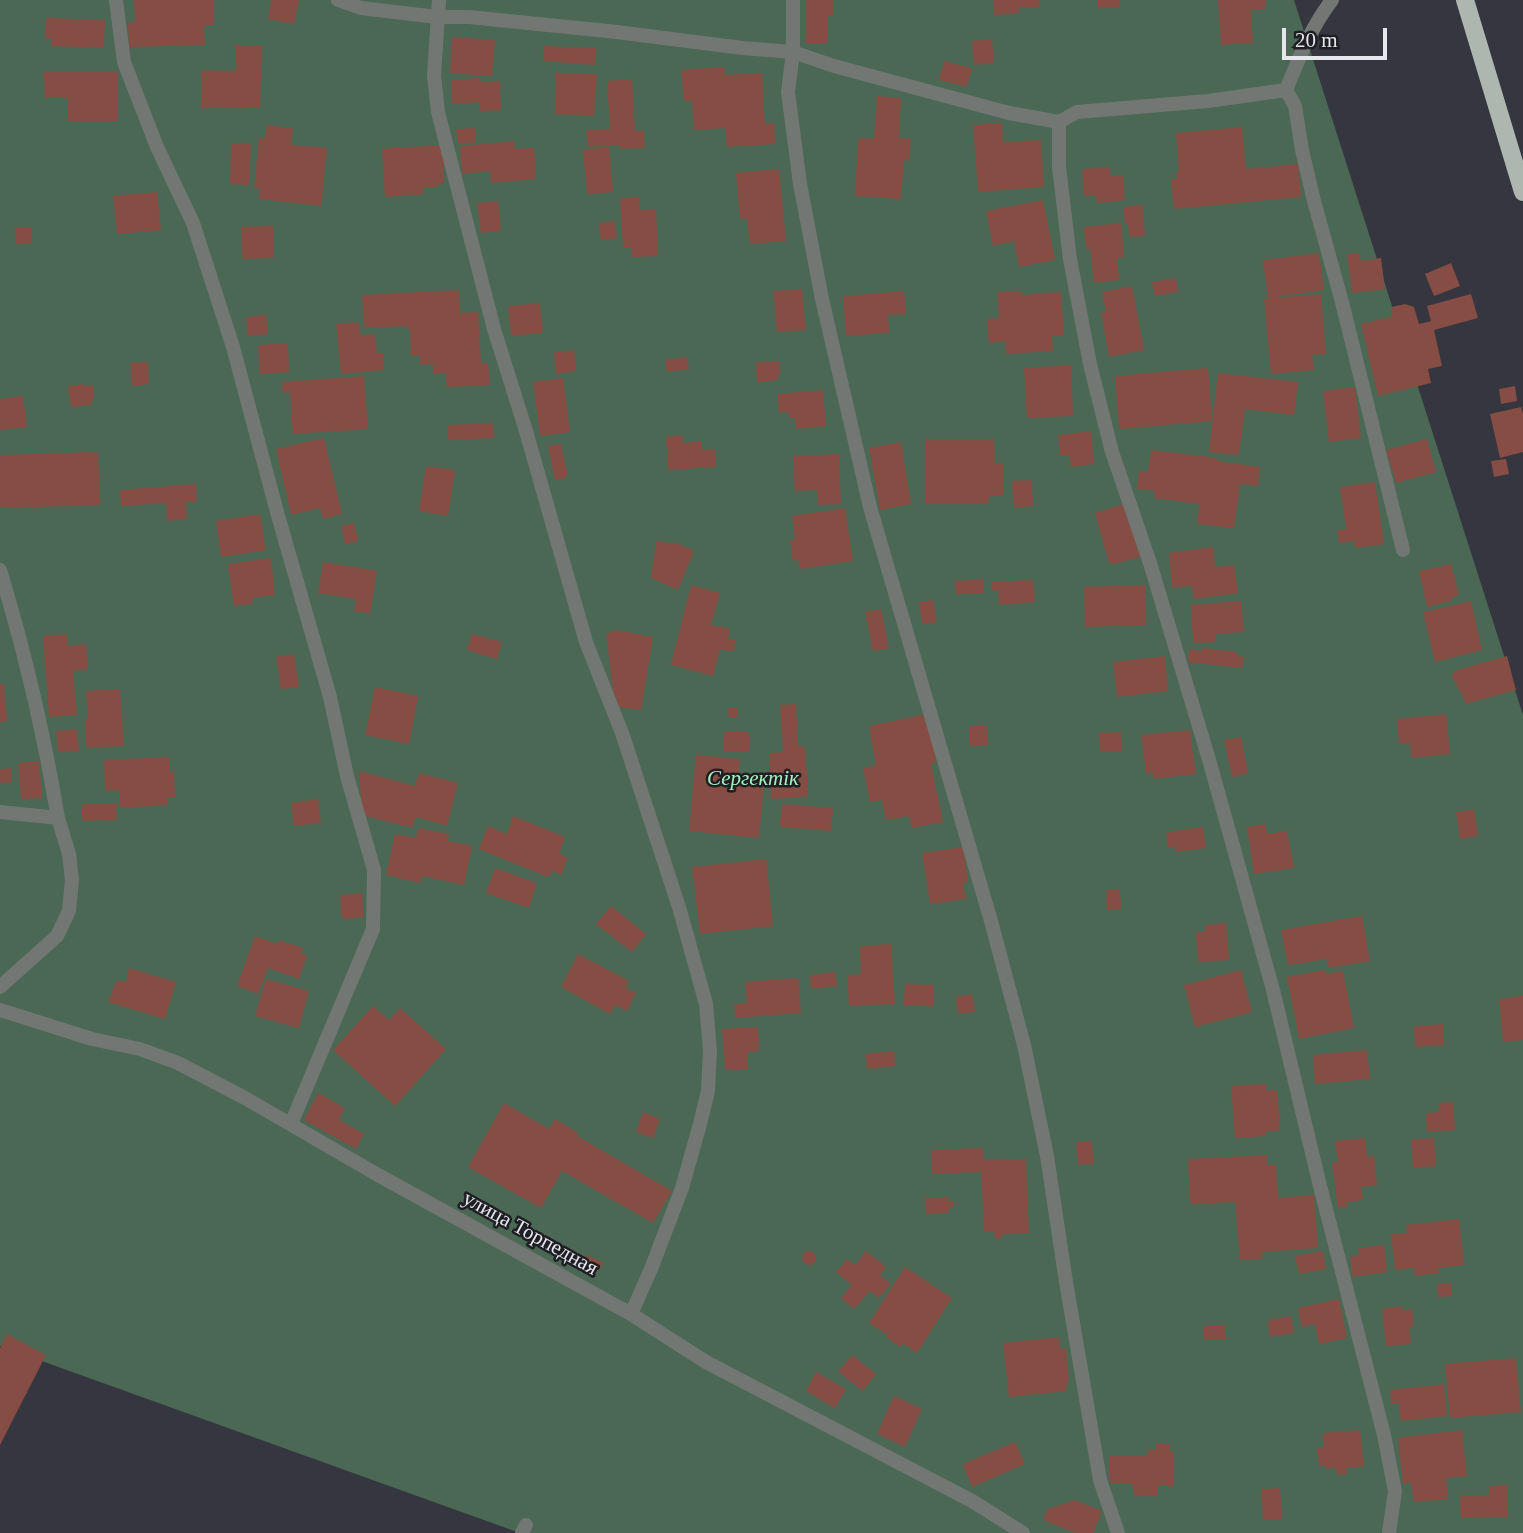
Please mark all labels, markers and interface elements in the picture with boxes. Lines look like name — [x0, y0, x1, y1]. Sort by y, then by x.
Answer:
scale bar — [1285, 14, 1390, 58]
text: 20 m — [1295, 28, 1338, 52]
park label: Сергектік — [707, 766, 799, 792]
street label: улица Торпедная — [458, 1186, 602, 1282]

